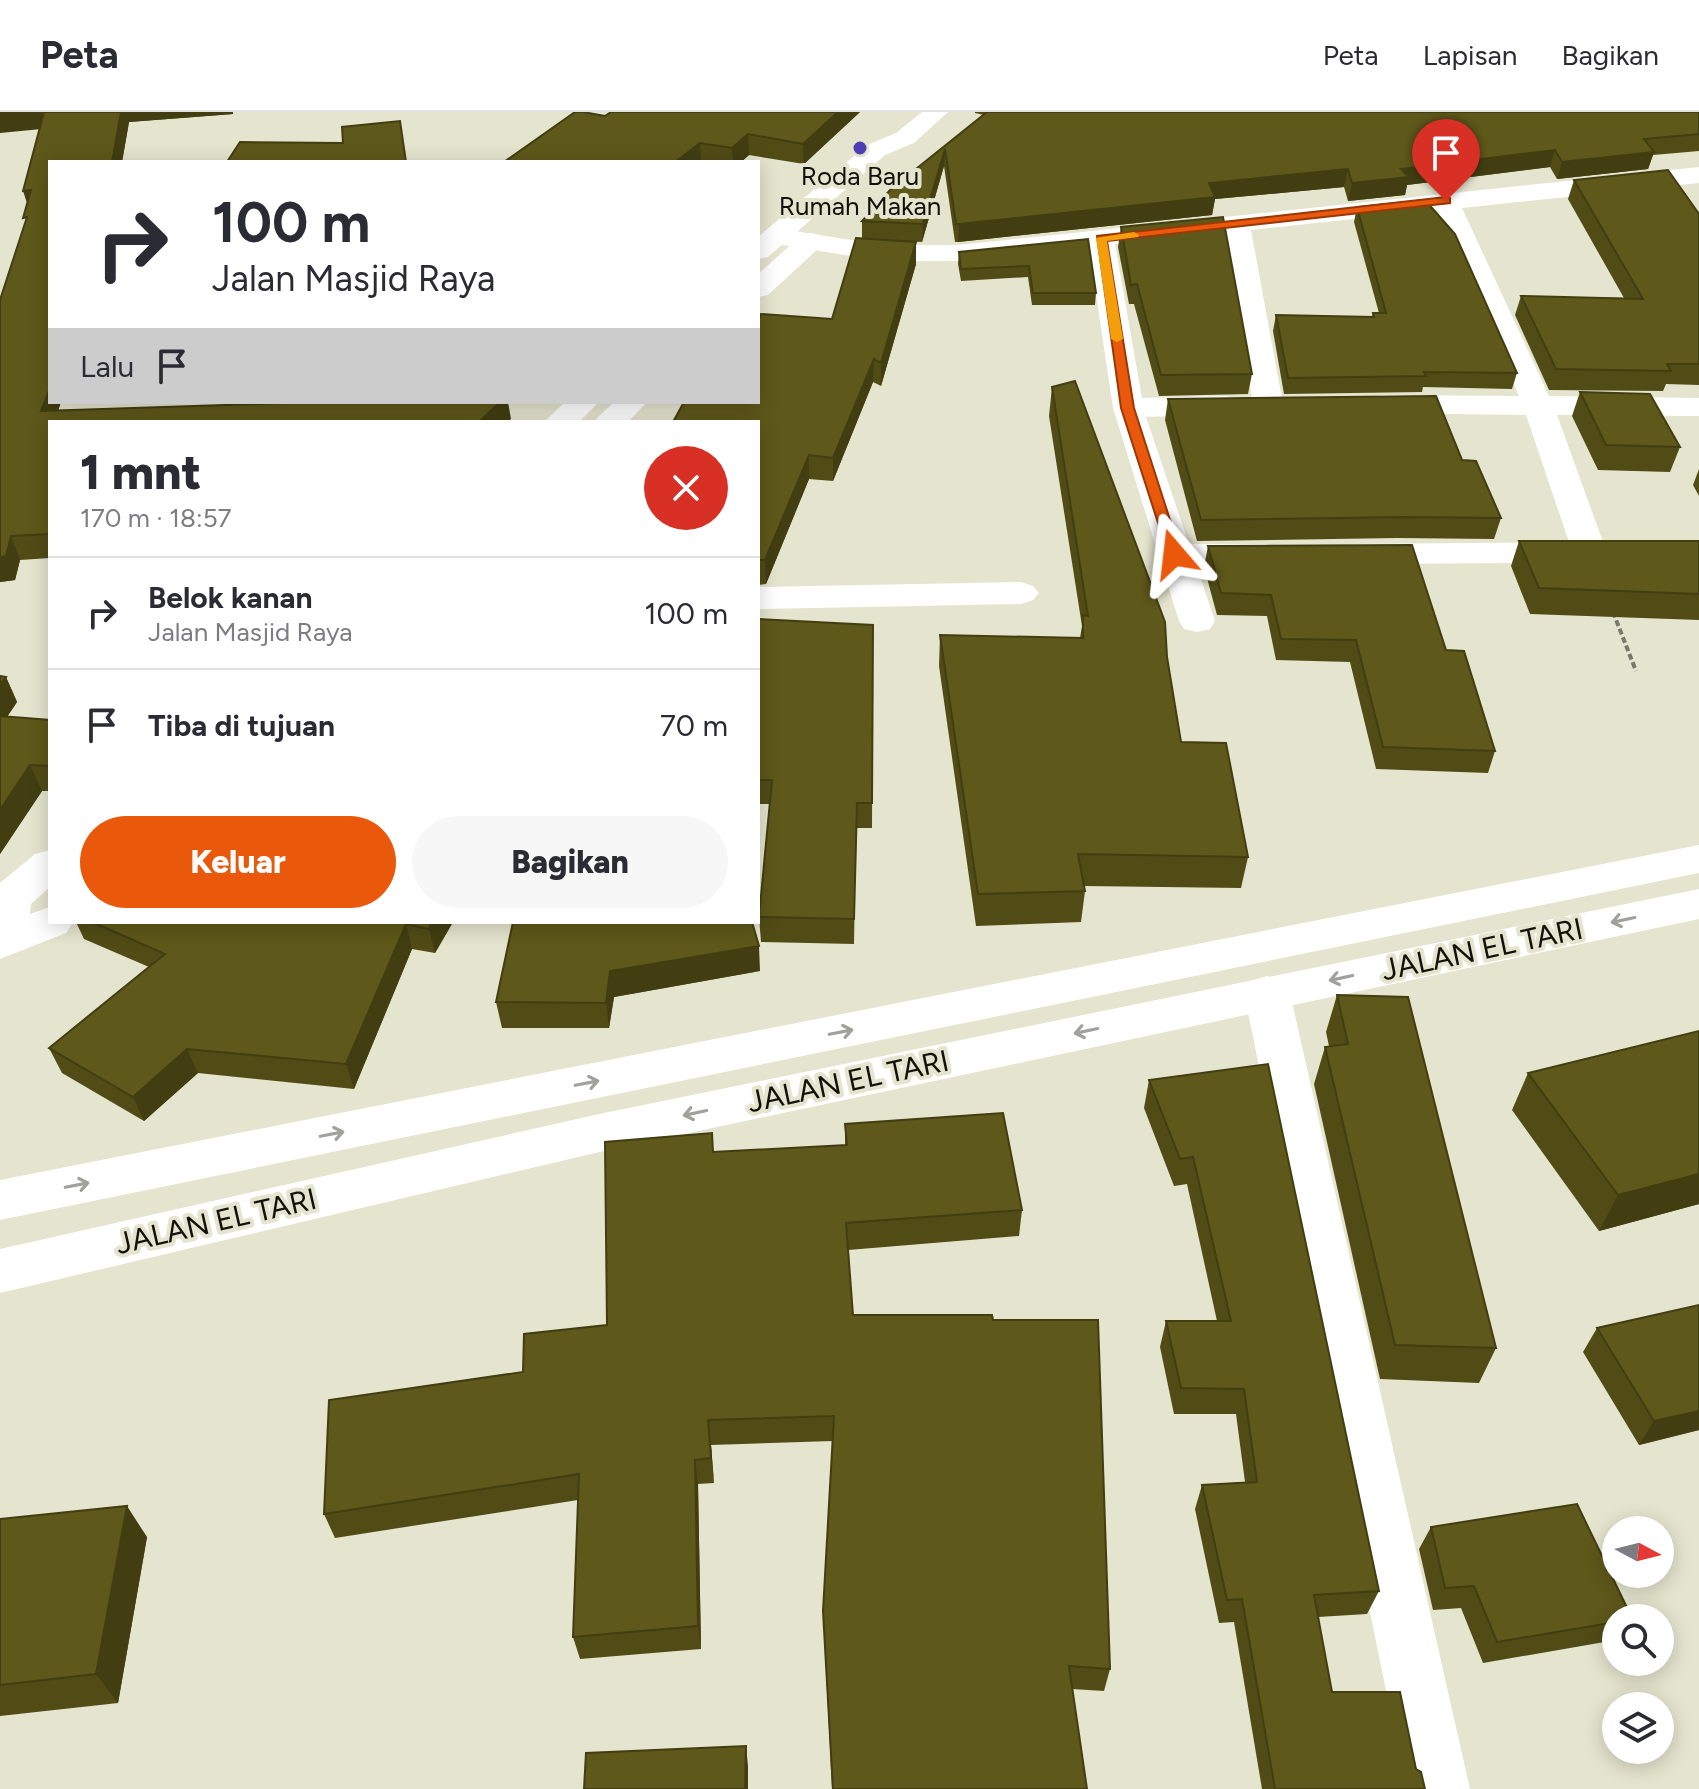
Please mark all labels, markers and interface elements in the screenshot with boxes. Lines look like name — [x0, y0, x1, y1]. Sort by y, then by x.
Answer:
text: Peta — [40, 32, 119, 78]
text: Peta — [1323, 38, 1379, 72]
text: Lapisan — [1423, 38, 1517, 72]
text: Bagikan — [1561, 38, 1659, 72]
pin — [1412, 119, 1480, 201]
icon: arrive — [1424, 131, 1468, 175]
marker: Roda Baru Rumah Makan — [851, 139, 869, 157]
place label: Roda Baru Rumah Makan — [779, 160, 941, 222]
text: 100 m — [212, 189, 370, 256]
icon: right — [80, 192, 184, 296]
text: Jalan Masjid Raya — [212, 257, 495, 300]
icon: arrive — [150, 344, 194, 388]
text: Lalu — [80, 348, 134, 385]
text: 1 mnt — [80, 443, 201, 501]
button: close — [644, 446, 728, 530]
text: 170 m · 18:57 — [80, 502, 232, 534]
position arrow — [1132, 512, 1216, 596]
text: Belok kanan — [148, 579, 313, 616]
icon: right — [80, 591, 124, 635]
text: 100 m — [644, 595, 728, 632]
text: Jalan Masjid Raya — [148, 616, 353, 648]
icon: arrive — [80, 703, 124, 747]
text: Tiba di tujuan — [148, 707, 335, 744]
text: 70 m — [660, 707, 728, 744]
button: Keluar — [80, 816, 396, 908]
button: Bagikan — [412, 816, 728, 908]
street label: JALAN EL TARI — [1378, 910, 1586, 988]
one-way arrow — [1610, 913, 1636, 928]
one-way arrow — [1328, 971, 1354, 986]
one-way arrow — [828, 1024, 854, 1039]
one-way arrow — [1074, 1024, 1099, 1039]
street label: JALAN EL TARI — [744, 1042, 952, 1120]
one-way arrow — [573, 1075, 599, 1090]
one-way arrow — [682, 1107, 708, 1122]
one-way arrow — [318, 1126, 344, 1141]
one-way arrow — [63, 1176, 89, 1191]
street label: JALAN EL TARI — [112, 1180, 320, 1262]
north arrow — [1602, 1516, 1674, 1588]
map controls — [1602, 1516, 1674, 1764]
button: search — [1602, 1604, 1674, 1676]
button: layers — [1602, 1692, 1674, 1764]

